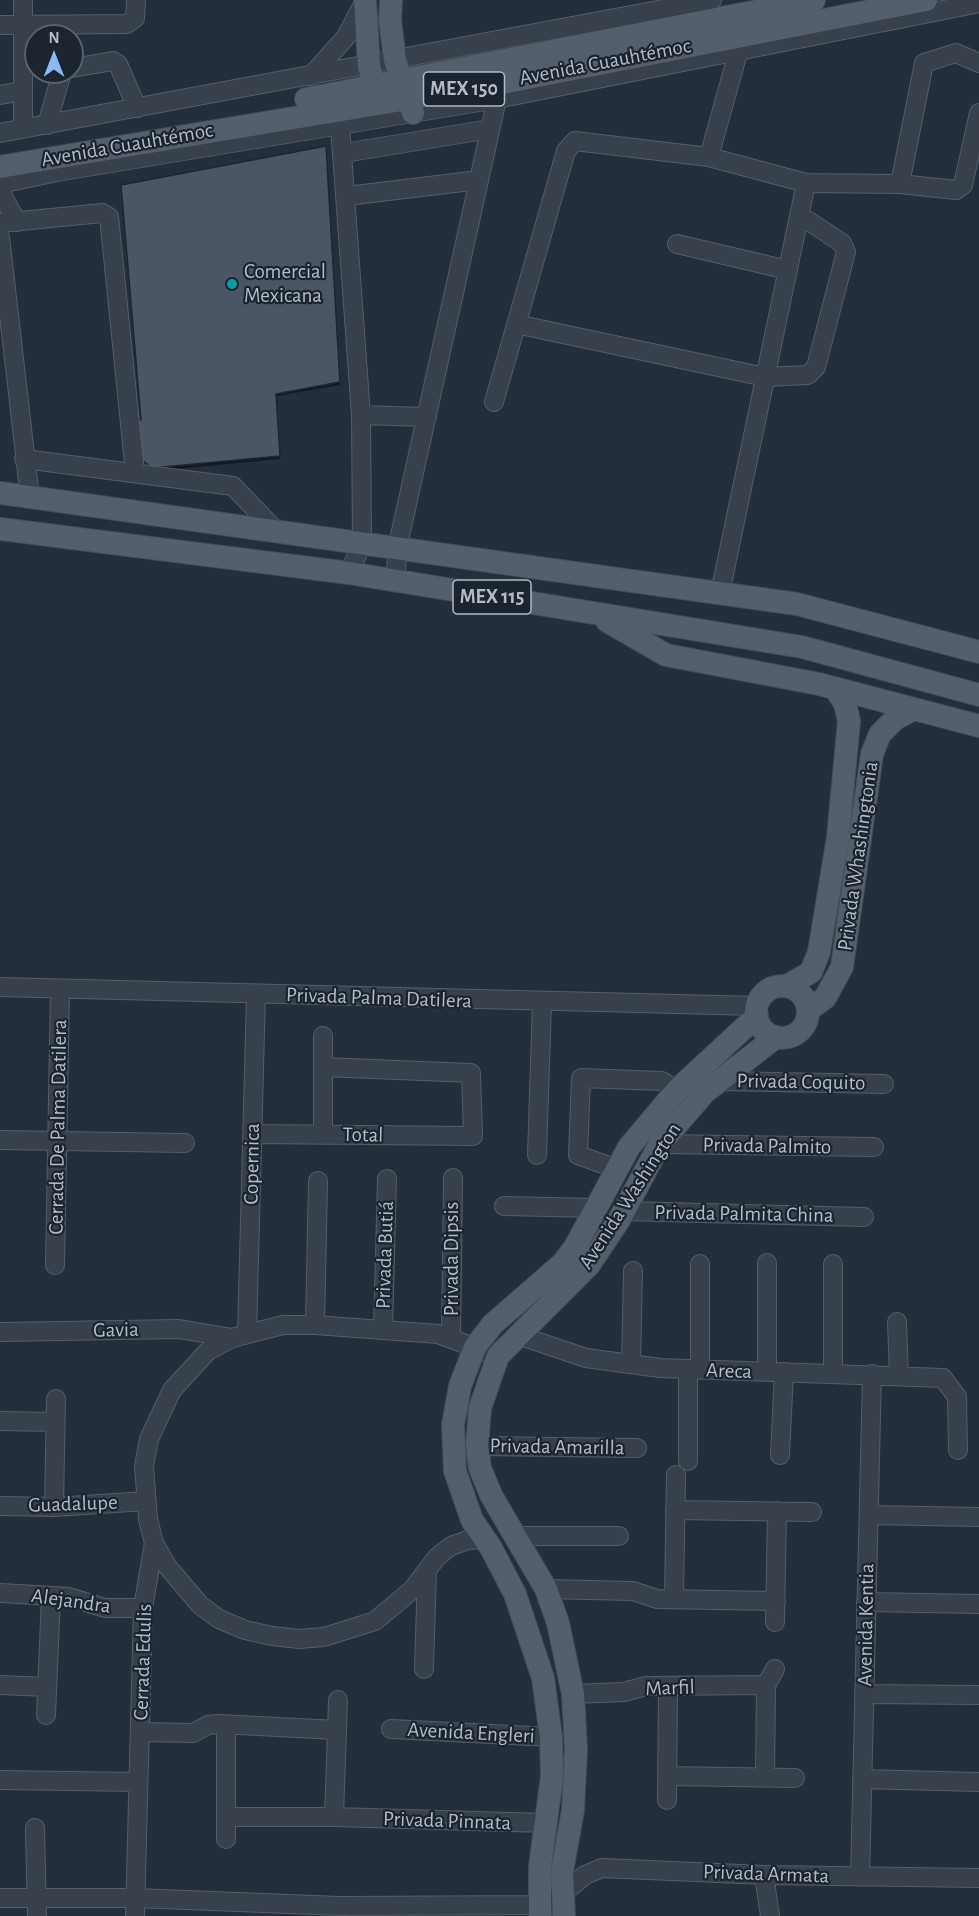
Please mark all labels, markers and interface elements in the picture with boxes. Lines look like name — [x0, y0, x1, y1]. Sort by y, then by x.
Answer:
north arrow — [24, 24, 84, 84]
text: N — [48, 30, 60, 46]
street label: Avenida Cuauhtémoc — [517, 33, 693, 91]
road number: MEX 150 — [424, 72, 504, 106]
street label: Avenida Cuauhtémoc — [39, 117, 215, 173]
place label: Comercial Mexicana — [244, 259, 326, 309]
marker: Comercial Mexicana — [225, 277, 239, 291]
road number: MEX 115 — [453, 580, 531, 614]
street label: Privada Whashingtonia — [832, 760, 884, 952]
street label: Privada Palma Datilera — [286, 982, 472, 1014]
street label: Cerrada De Palma Datilera — [44, 1019, 72, 1235]
street label: Privada Coquito — [736, 1068, 866, 1096]
street label: Avenida Washington — [573, 1118, 687, 1274]
street label: Total — [342, 1122, 384, 1148]
street label: Copernica — [239, 1123, 265, 1205]
street label: Privada Palmito — [702, 1132, 832, 1160]
street label: Privada Butiá — [371, 1200, 399, 1310]
street label: Privada Palmita China — [654, 1200, 834, 1228]
street label: Privada Dipsis — [439, 1202, 465, 1316]
street label: Gavia — [93, 1317, 139, 1343]
street label: Areca — [706, 1358, 752, 1384]
street label: Privada Amarilla — [489, 1433, 625, 1461]
street label: Guadalupe — [28, 1490, 118, 1518]
street label: Avenida Kentia — [852, 1563, 880, 1687]
street label: Alejandra — [30, 1583, 112, 1619]
street label: Cerrada Edulis — [128, 1603, 158, 1721]
street label: Marfil — [645, 1675, 695, 1701]
street label: Avenida Engleri — [407, 1717, 535, 1749]
street label: Privada Pinnata — [382, 1806, 512, 1836]
street label: Privada Armata — [702, 1859, 830, 1889]

